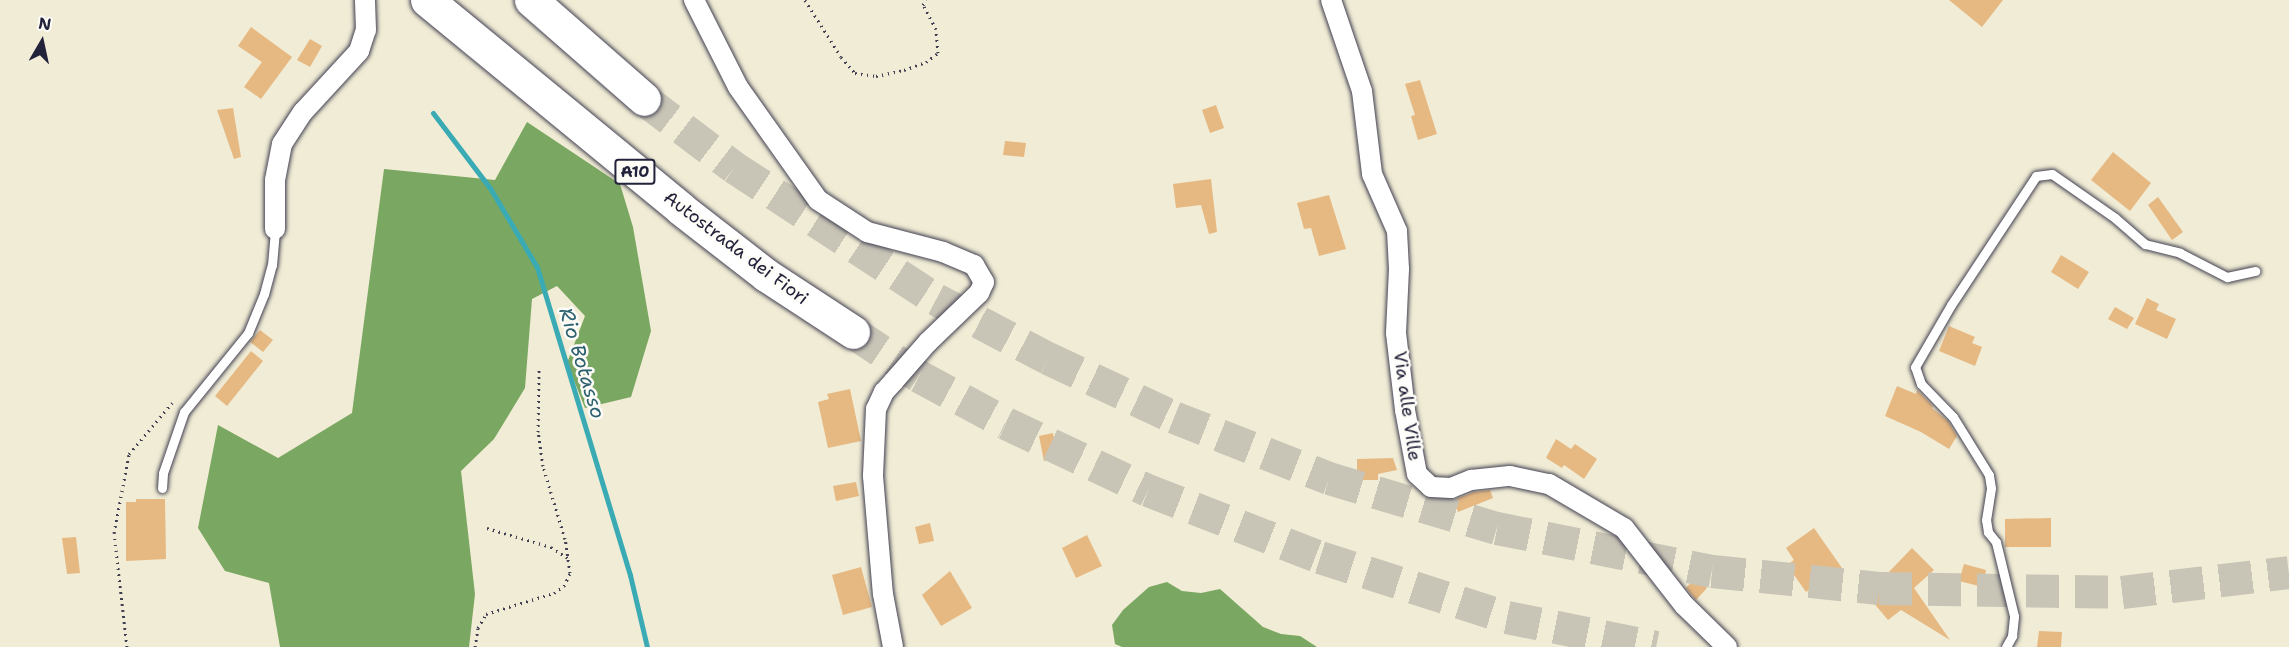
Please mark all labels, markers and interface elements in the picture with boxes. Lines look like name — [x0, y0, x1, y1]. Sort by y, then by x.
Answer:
north arrow — [12, 12, 72, 72]
text: N — [37, 12, 53, 35]
road number: A10 — [614, 159, 656, 185]
street label: Autostrada dei Fiori — [659, 187, 813, 309]
water label: Rio Botasso — [554, 305, 610, 421]
street label: Via alle Ville — [1389, 350, 1425, 462]

